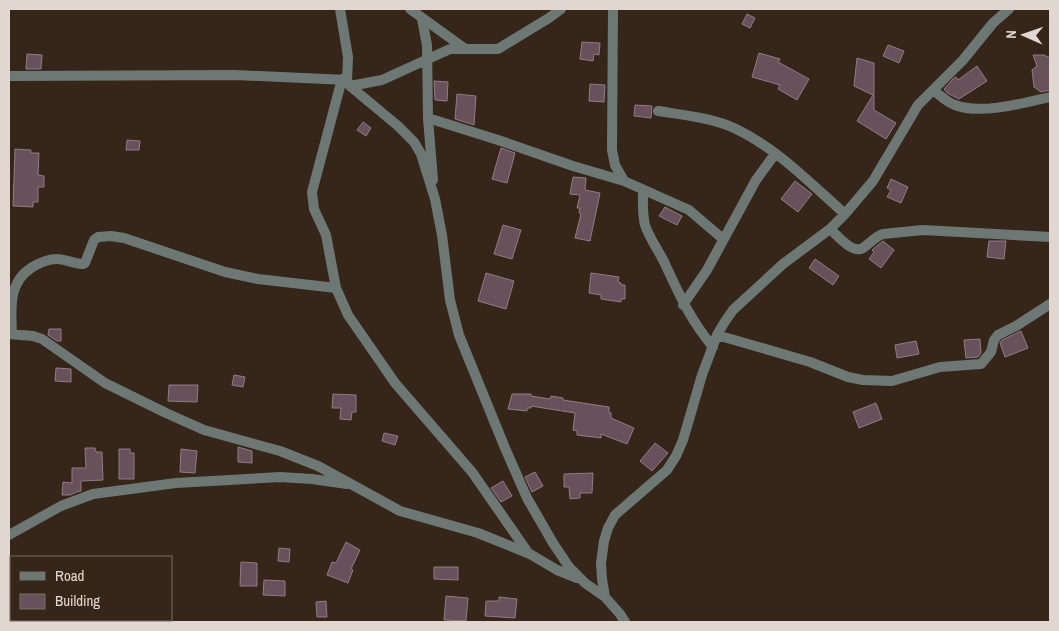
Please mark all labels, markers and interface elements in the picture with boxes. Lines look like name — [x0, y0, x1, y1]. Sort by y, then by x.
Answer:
north arrow — [999, 10, 1049, 60]
text: N — [1002, 30, 1020, 39]
legend — [10, 556, 172, 621]
text: Road — [55, 565, 84, 586]
text: Building — [55, 590, 100, 611]

